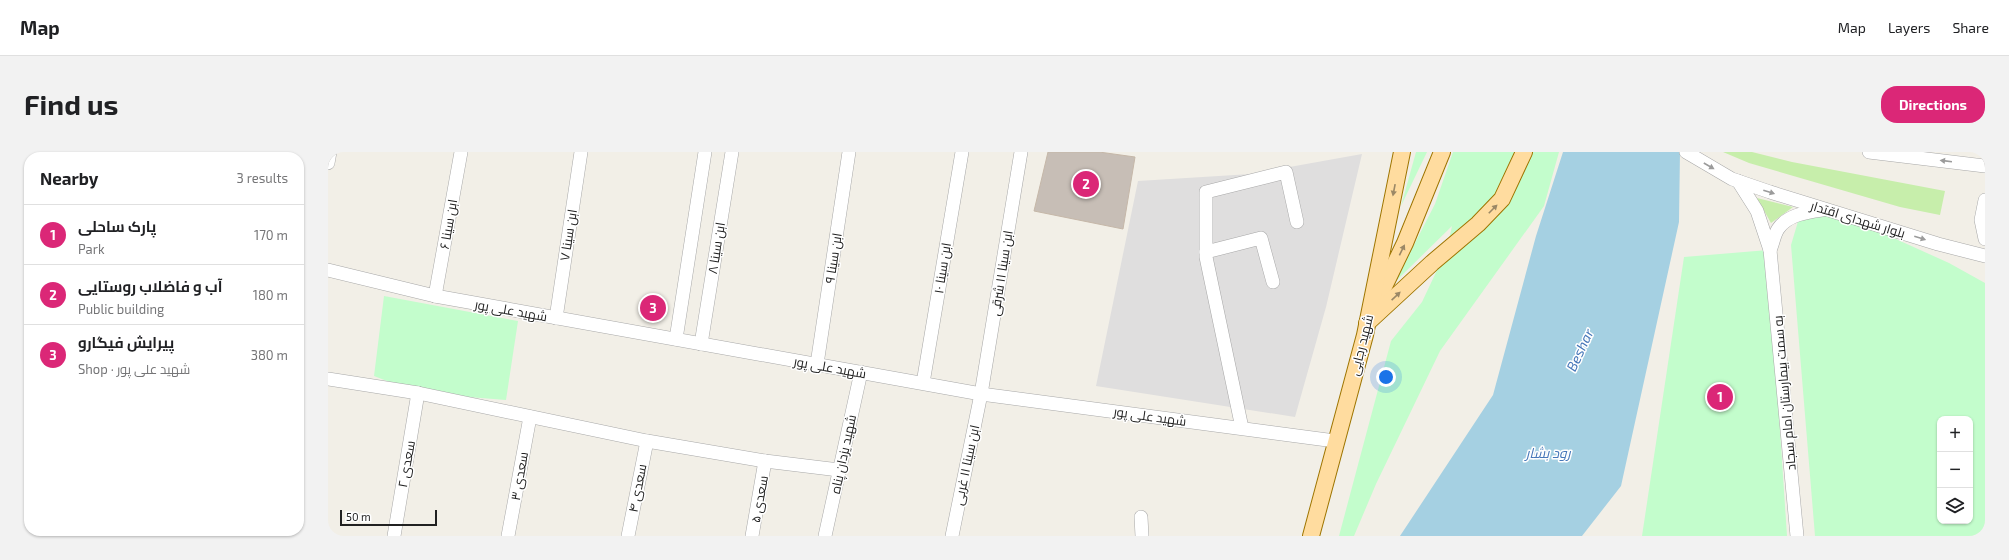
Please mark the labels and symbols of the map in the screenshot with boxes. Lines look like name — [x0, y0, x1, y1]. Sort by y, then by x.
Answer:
one-way arrow — [1940, 158, 1952, 165]
one-way arrow — [1703, 162, 1715, 169]
pin: 2 — [1073, 169, 1099, 199]
one-way arrow — [1390, 184, 1396, 196]
one-way arrow — [1763, 189, 1775, 195]
street label: بلوار شهدای اقتدار — [1808, 197, 1907, 241]
street label: ابن سینا ۶ — [436, 198, 460, 250]
one-way arrow — [1488, 204, 1497, 214]
street label: ابن سینا ۷ — [556, 208, 580, 262]
street label: ابن سینا ۸ — [704, 221, 728, 275]
street label: ابن سینا ۱۱ شرقی — [986, 229, 1016, 317]
street label: ابن سینا ۹ — [821, 232, 845, 284]
one-way arrow — [1914, 236, 1926, 242]
street label: ابن سینا ۱۰ — [930, 241, 954, 295]
one-way arrow — [1399, 244, 1405, 255]
one-way arrow — [1391, 291, 1401, 301]
pin: 3 — [640, 293, 666, 323]
street label: شهید علی پور — [472, 296, 549, 326]
street label: شهید رجایی — [1346, 313, 1376, 377]
street label: به سمت بیمارستان امام سجاد — [1769, 315, 1801, 471]
water label: Beshar — [1562, 325, 1597, 374]
street label: شهید علی پور — [791, 353, 868, 383]
your location — [1376, 367, 1396, 387]
pin: 1 — [1707, 382, 1733, 412]
street label: شهید علی پور — [1111, 403, 1188, 431]
street label: شهید یزدان پناه — [827, 413, 861, 495]
street label: ابن سینا ۱۱ غربی — [950, 423, 982, 507]
street label: سعدی ۲ — [394, 439, 418, 489]
water label: رود بشار — [1524, 444, 1572, 462]
street label: سعدی ۳ — [507, 450, 531, 502]
street label: سعدی ۴ — [624, 462, 650, 514]
street label: سعدی ۵ — [747, 474, 771, 524]
scale bar — [340, 508, 437, 527]

